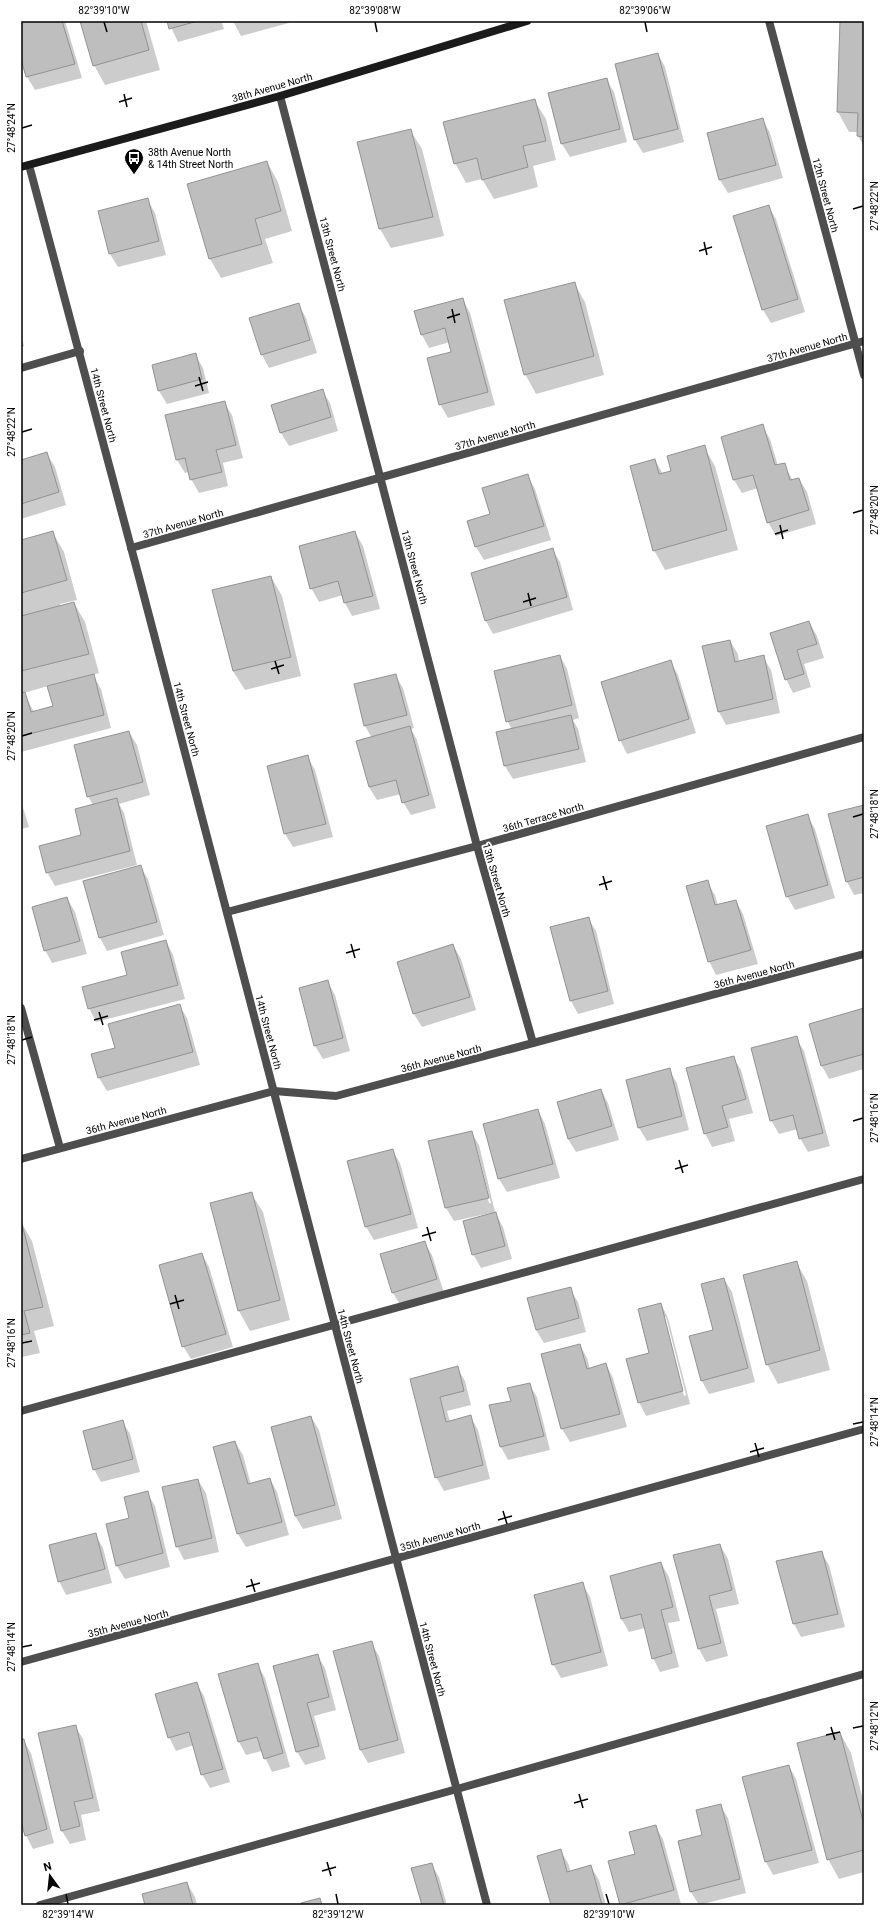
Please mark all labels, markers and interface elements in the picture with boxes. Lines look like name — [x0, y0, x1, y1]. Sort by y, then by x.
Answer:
text: 82°39'10"W — [78, 5, 130, 16]
text: 82°39'08"W — [349, 5, 401, 16]
text: 82°39'06"W — [619, 5, 671, 16]
street label: 38th Avenue North — [231, 71, 314, 104]
text: 27°48'24"N — [6, 103, 17, 153]
bus stop icon: 38th Avenue North & 14th Street North — [123, 147, 145, 175]
place label: 38th Avenue North & 14th Street North — [148, 147, 233, 170]
street label: 12th Street North — [810, 157, 841, 234]
text: 27°48'22"N — [869, 181, 880, 231]
street label: 13th Street North — [317, 216, 348, 293]
street label: 37th Avenue North — [766, 331, 849, 364]
street label: 14th Street North — [88, 367, 119, 444]
text: 27°48'22"N — [6, 407, 17, 457]
street label: 37th Avenue North — [454, 419, 537, 452]
text: 27°48'20"N — [869, 485, 880, 535]
street label: 37th Avenue North — [142, 507, 225, 540]
street label: 13th Street North — [399, 529, 430, 606]
street label: 14th Street North — [171, 681, 202, 758]
text: 27°48'20"N — [6, 711, 17, 761]
text: 27°48'18"N — [869, 789, 880, 839]
street label: 36th Terrace North — [502, 801, 585, 834]
street label: 13th Street North — [481, 842, 512, 918]
street label: 36th Avenue North — [713, 958, 796, 991]
street label: 14th Street North — [253, 994, 284, 1071]
text: 27°48'18"N — [6, 1015, 17, 1065]
street label: 36th Avenue North — [400, 1042, 483, 1075]
text: 27°48'16"N — [869, 1093, 880, 1143]
street label: 36th Avenue North — [85, 1104, 168, 1137]
street label: 14th Street North — [335, 1308, 366, 1385]
text: 27°48'16"N — [6, 1318, 17, 1368]
text: 27°48'14"N — [869, 1397, 880, 1447]
street label: 35th Avenue North — [399, 1520, 482, 1553]
street label: 35th Avenue North — [87, 1607, 170, 1640]
street label: 14th Street North — [417, 1621, 448, 1698]
text: 27°48'14"N — [6, 1622, 17, 1672]
text: 27°48'12"N — [869, 1701, 880, 1751]
north arrow — [30, 1856, 70, 1896]
text: N — [42, 1859, 53, 1874]
text: 82°39'14"W — [42, 1909, 94, 1920]
text: 82°39'12"W — [312, 1909, 364, 1920]
text: 82°39'10"W — [583, 1909, 635, 1920]

